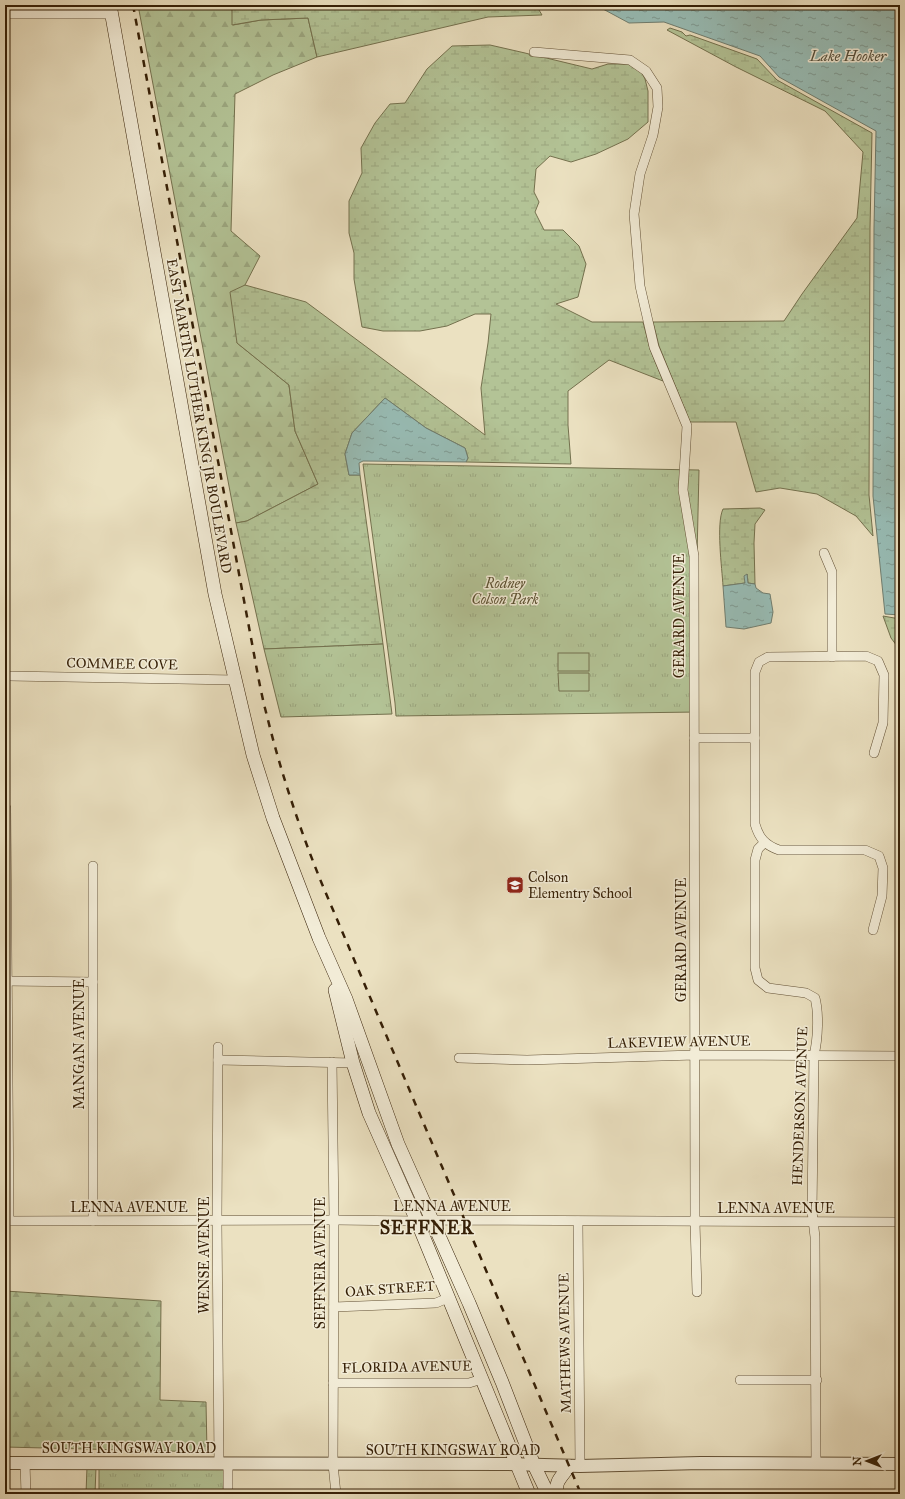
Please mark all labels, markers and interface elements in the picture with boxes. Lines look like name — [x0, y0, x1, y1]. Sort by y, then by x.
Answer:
water label: Lake Hooker — [809, 47, 887, 65]
street label: EAST MARTIN LUTHER KING JR BOULEVARD — [162, 257, 235, 575]
street label: GERARD AVENUE — [671, 554, 688, 678]
park label: Rodney Colson Park — [471, 575, 539, 608]
street label: COMMEE COVE — [66, 655, 178, 673]
place label: Colson Elementry School — [528, 869, 632, 902]
school or university icon: Colson Elementry School — [505, 875, 525, 895]
street label: GERARD AVENUE — [673, 878, 690, 1002]
street label: MANGAN AVENUE — [71, 978, 88, 1110]
street label: HENDERSON AVENUE — [789, 1026, 811, 1186]
street label: LAKEVIEW AVENUE — [607, 1032, 751, 1052]
street label: WENSE AVENUE — [196, 1196, 213, 1314]
street label: SEFFNER AVENUE — [312, 1197, 329, 1329]
street label: LENNA AVENUE — [393, 1198, 511, 1215]
street label: LENNA AVENUE — [70, 1199, 188, 1216]
street label: LENNA AVENUE — [717, 1200, 835, 1217]
district label: SEFFNER — [380, 1217, 475, 1239]
street label: MATHEWS AVENUE — [555, 1273, 575, 1413]
street label: OAK STREET — [344, 1277, 436, 1301]
street label: FLORIDA AVENUE — [342, 1357, 472, 1377]
street label: SOUTH KINGSWAY ROAD — [42, 1440, 216, 1457]
north arrow — [847, 1441, 887, 1481]
street label: SOUTH KINGSWAY ROAD — [366, 1442, 540, 1459]
text: N — [851, 1456, 864, 1466]

